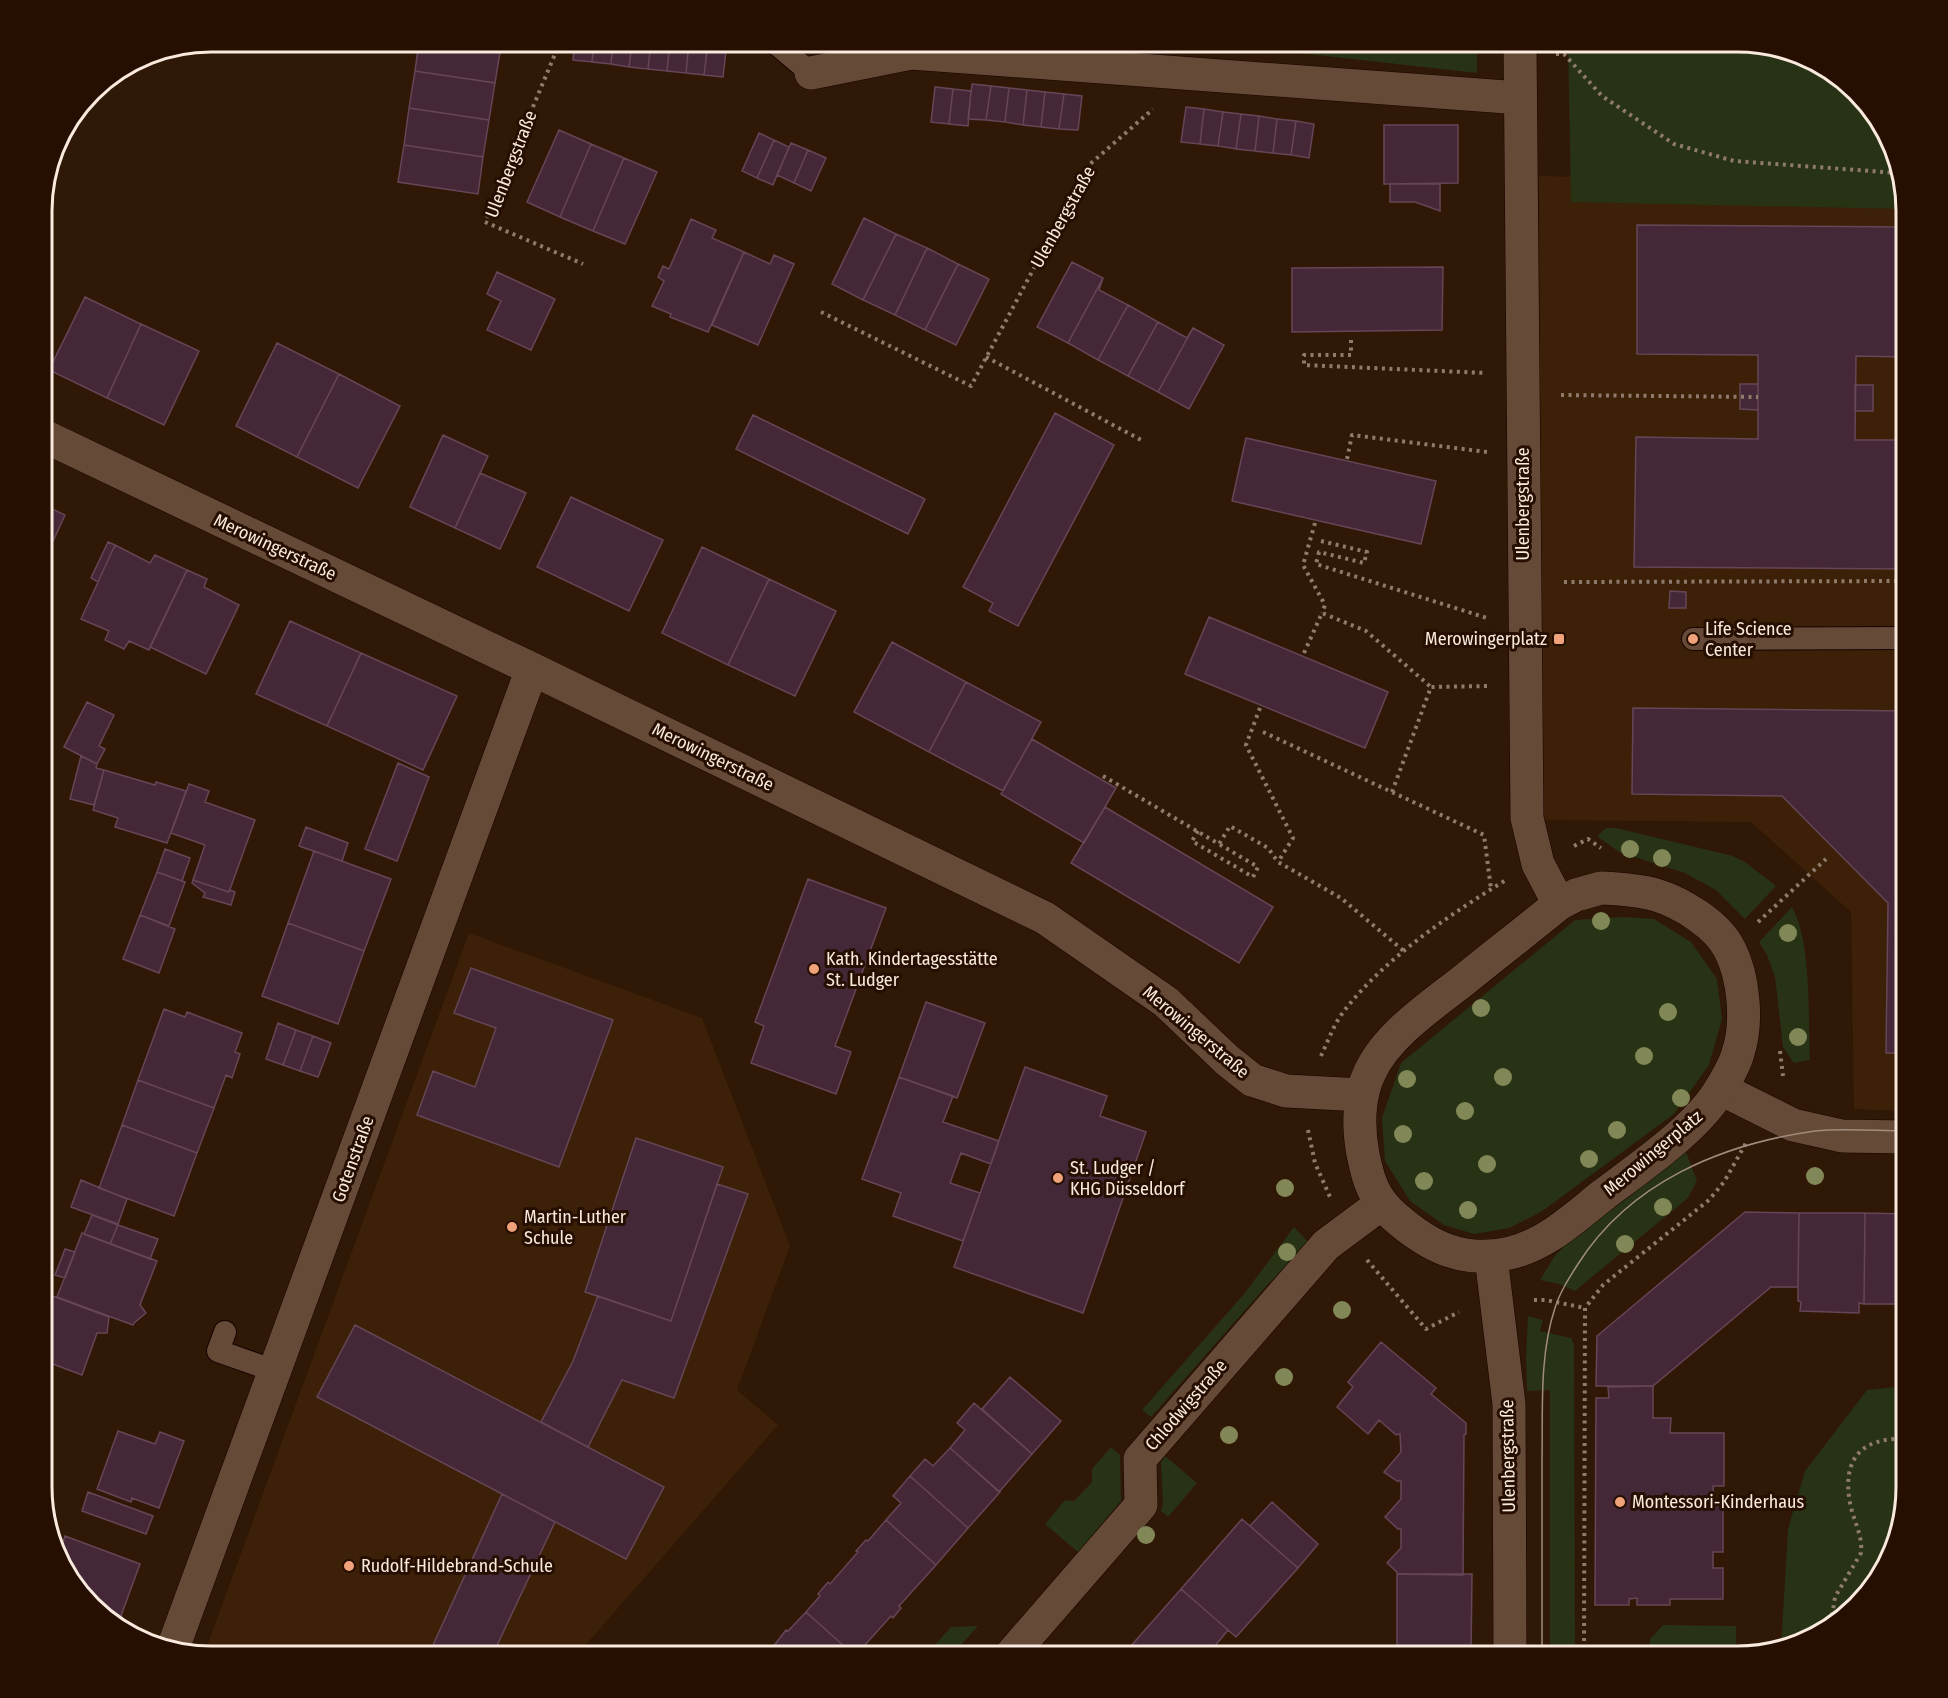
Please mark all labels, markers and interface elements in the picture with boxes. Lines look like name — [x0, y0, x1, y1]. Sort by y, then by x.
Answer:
street label: Ulenbergstraße — [480, 107, 542, 221]
street label: Ulenbergstraße — [1026, 162, 1100, 272]
street label: Ulenbergstraße — [1512, 447, 1534, 561]
street label: Merowingerstraße — [210, 509, 340, 585]
place label: Life Science Center — [1705, 618, 1792, 661]
place label: Merowingerplatz — [1425, 628, 1547, 650]
marker: Merowingerplatz — [1552, 632, 1566, 646]
marker: Life Science Center — [1686, 632, 1700, 646]
street label: Merowingerstraße — [649, 718, 777, 796]
place label: Kath. Kindertagesstätte St. Ludger — [826, 948, 998, 991]
marker: Kath. Kindertagesstätte St. Ludger — [807, 962, 821, 976]
street label: Merowingerstraße — [1138, 981, 1254, 1083]
street label: Merowingerplatz — [1599, 1105, 1707, 1201]
street label: Gotenstraße — [327, 1113, 379, 1205]
place label: St. Ludger / KHG Düsseldorf — [1070, 1157, 1186, 1200]
marker: St. Ludger / KHG Düsseldorf — [1051, 1171, 1065, 1185]
place label: Martin-Luther Schule — [524, 1206, 627, 1249]
marker: Martin-Luther Schule — [505, 1220, 519, 1234]
street label: Chlodwigstraße — [1140, 1355, 1232, 1455]
street label: Ulenbergstraße — [1496, 1399, 1520, 1513]
place label: Montessori-Kinderhaus — [1632, 1491, 1804, 1513]
marker: Montessori-Kinderhaus — [1613, 1495, 1627, 1509]
place label: Rudolf-Hildebrand-Schule — [361, 1555, 553, 1577]
marker: Rudolf-Hildebrand-Schule — [342, 1559, 356, 1573]

